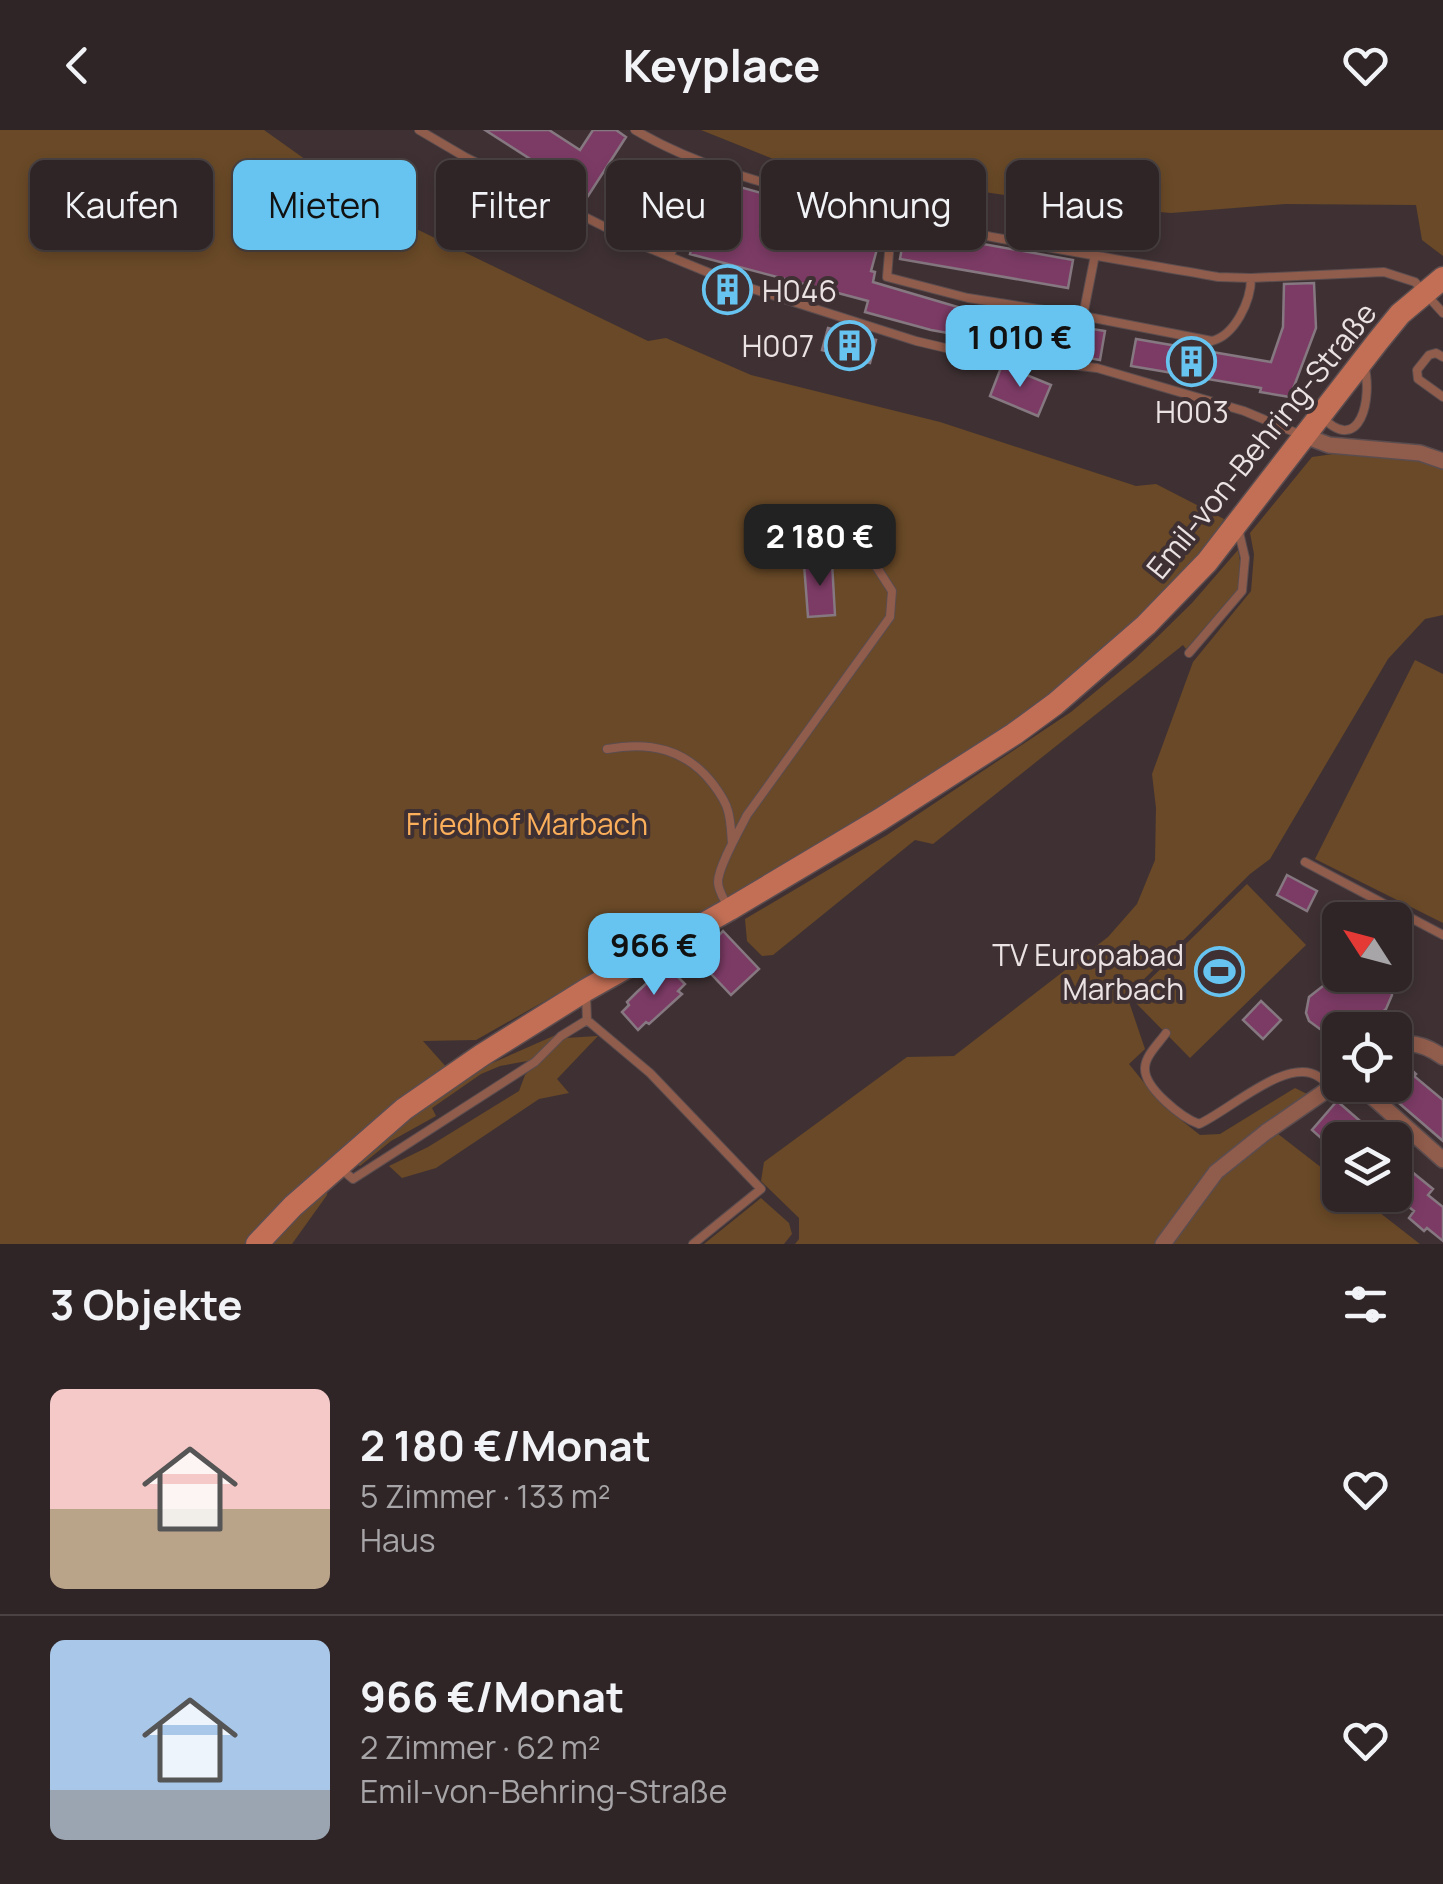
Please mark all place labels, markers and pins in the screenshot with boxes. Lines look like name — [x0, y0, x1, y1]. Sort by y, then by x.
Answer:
building icon: H046 — [701, 264, 753, 316]
place label: H046 — [762, 270, 837, 311]
pin: 1 010 € — [928, 305, 1112, 390]
building icon: H007 — [823, 319, 875, 371]
place label: H007 — [742, 325, 814, 366]
building icon: H003 — [1166, 336, 1218, 388]
place label: H003 — [1155, 391, 1229, 432]
pin: 2 180 € — [728, 504, 912, 589]
pin: 966 € — [584, 913, 724, 998]
place label: TV Europabad Marbach — [992, 934, 1184, 1009]
sports icon: TV Europabad Marbach — [1193, 945, 1245, 997]

